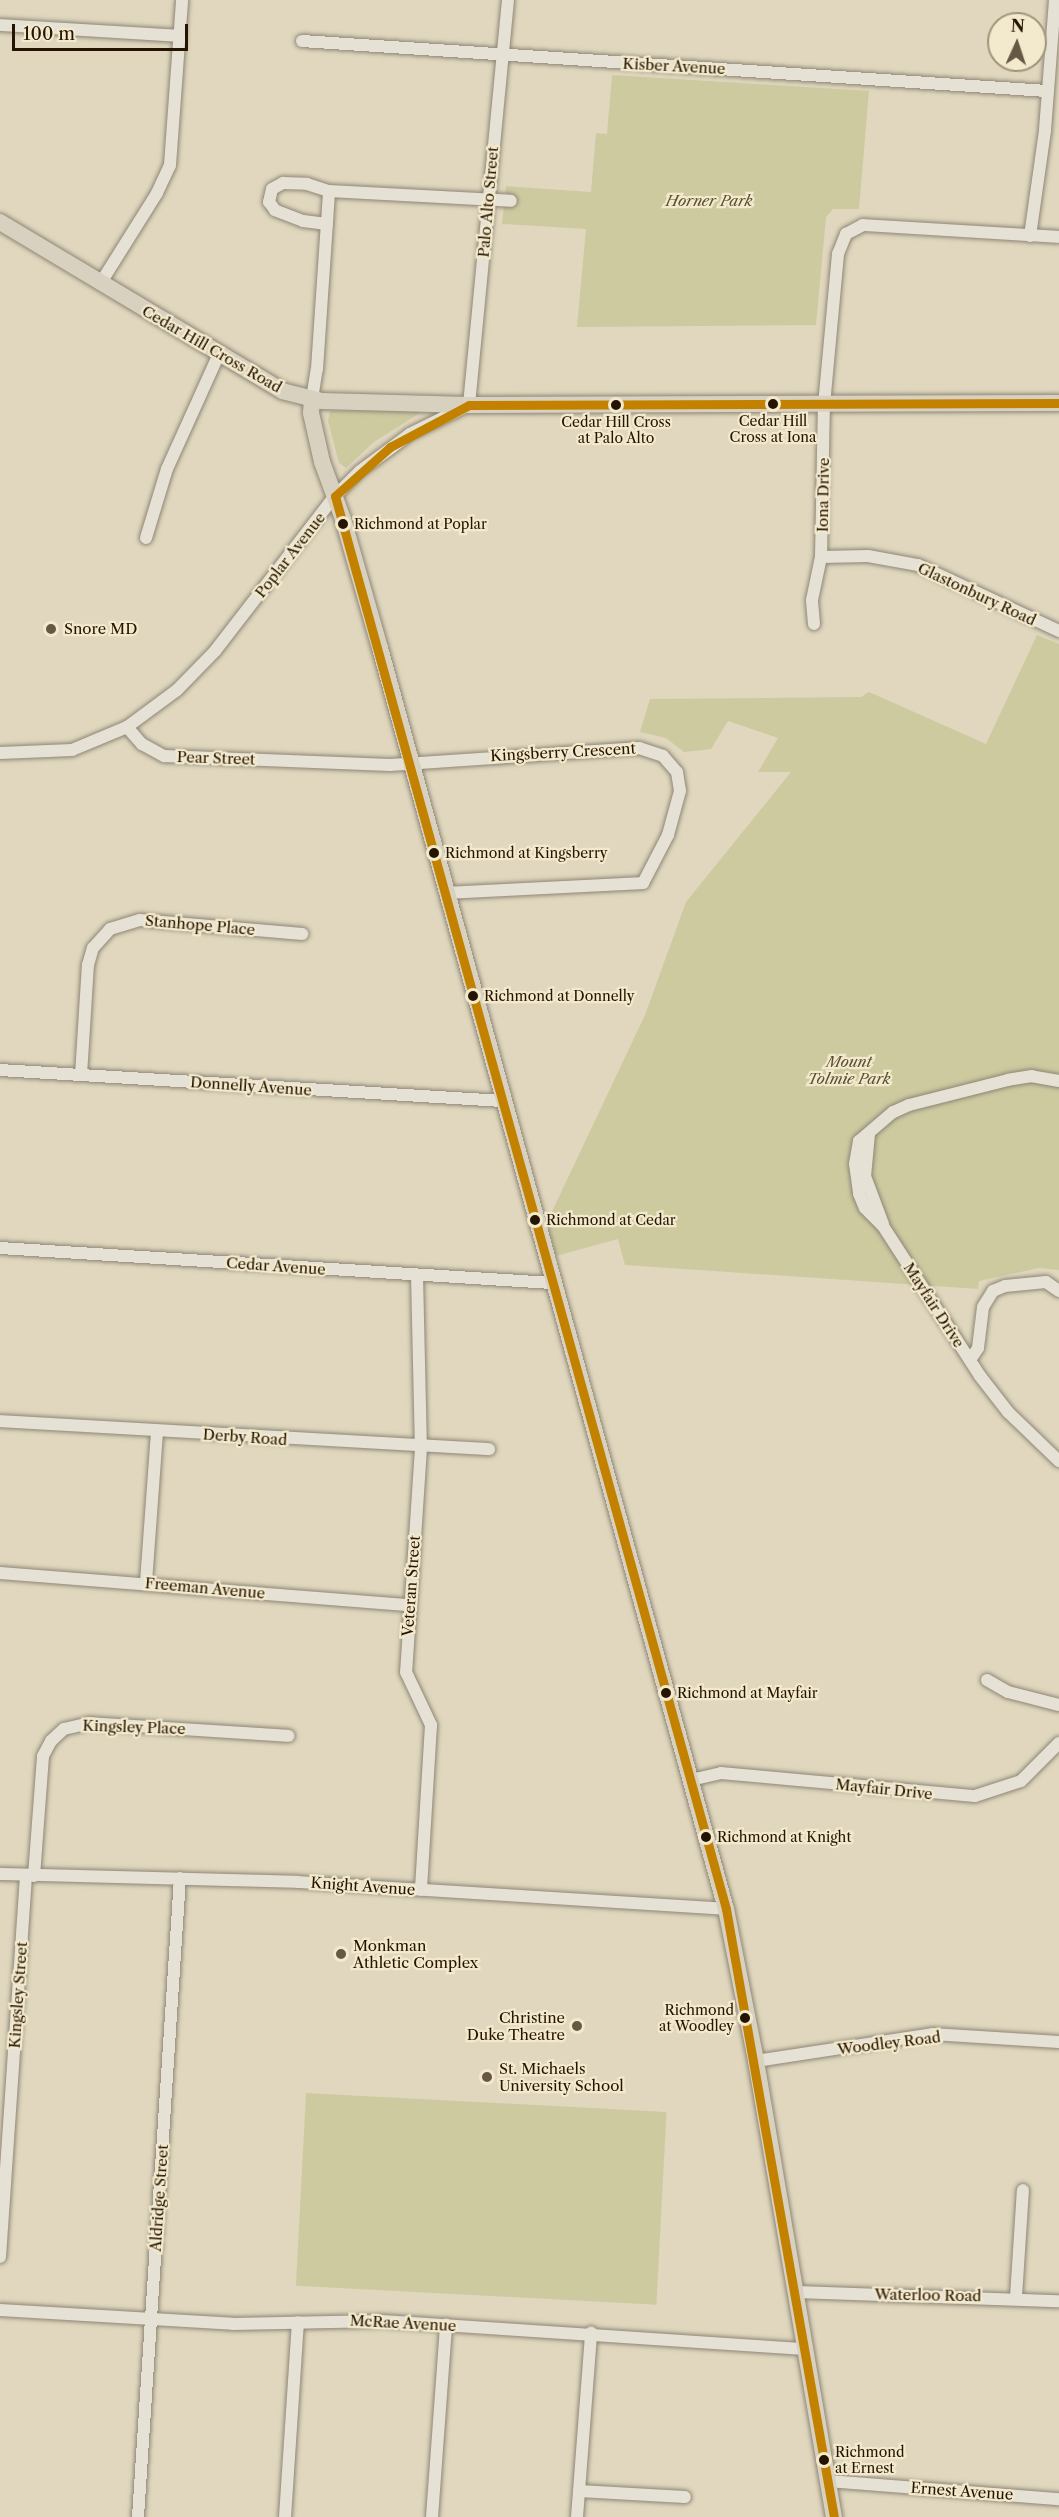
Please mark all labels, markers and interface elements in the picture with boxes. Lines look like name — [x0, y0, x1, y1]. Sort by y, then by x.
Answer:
scale bar — [15, 12, 190, 50]
north arrow — [987, 12, 1047, 72]
text: N — [1010, 16, 1025, 36]
text: 100 m — [23, 23, 75, 45]
street label: Kisber Avenue — [622, 54, 726, 78]
street label: Palo Alto Street — [474, 146, 502, 258]
park label: Horner Park — [665, 192, 753, 210]
street label: Cedar Hill Cross Road — [139, 302, 285, 396]
marker: Cedar Hill Cross at Iona — [767, 398, 779, 410]
marker: Cedar Hill Cross at Palo Alto — [610, 399, 622, 411]
place label: Cedar Hill Cross at Iona — [730, 413, 816, 446]
place label: Cedar Hill Cross at Palo Alto — [561, 414, 671, 446]
street label: Iona Drive — [813, 457, 833, 533]
street label: Poplar Avenue — [251, 508, 329, 602]
place label: Richmond at Poplar — [354, 516, 487, 532]
marker: Richmond at Poplar — [337, 518, 349, 530]
street label: Glastonbury Road — [915, 559, 1039, 629]
marker: Snore MD — [42, 620, 60, 638]
place label: Snore MD — [64, 620, 137, 638]
street label: Kingsberry Crescent — [490, 739, 636, 765]
street label: Pear Street — [176, 748, 256, 768]
place label: Richmond at Kingsberry — [445, 845, 608, 861]
marker: Richmond at Kingsberry — [428, 847, 440, 859]
street label: Stanhope Place — [144, 911, 256, 939]
place label: Richmond at Donnelly — [484, 988, 635, 1004]
marker: Richmond at Donnelly — [467, 990, 479, 1002]
park label: Mount Tolmie Park — [807, 1052, 891, 1087]
street label: Donnelly Avenue — [189, 1073, 313, 1099]
place label: Richmond at Cedar — [546, 1212, 676, 1228]
marker: Richmond at Cedar — [529, 1214, 541, 1226]
street label: Cedar Avenue — [225, 1254, 327, 1278]
street label: Mayfair Drive — [900, 1259, 968, 1351]
street label: Derby Road — [202, 1425, 288, 1449]
street label: Veteran Street — [398, 1535, 424, 1637]
street label: Freeman Avenue — [144, 1574, 266, 1602]
place label: Richmond at Mayfair — [677, 1685, 818, 1701]
marker: Richmond at Mayfair — [660, 1687, 672, 1699]
street label: Kingsley Place — [82, 1716, 186, 1738]
street label: Mayfair Drive — [834, 1775, 934, 1803]
place label: Richmond at Knight — [717, 1829, 851, 1845]
marker: Richmond at Knight — [700, 1831, 712, 1843]
street label: Knight Avenue — [310, 1873, 416, 1899]
place label: Monkman Athletic Complex — [353, 1936, 478, 1971]
street label: Kingsley Street — [5, 1941, 31, 2049]
marker: Monkman Athletic Complex — [334, 1947, 348, 1961]
place label: Richmond at Woodley — [659, 2002, 734, 2034]
place label: Christine Duke Theatre — [466, 2008, 565, 2043]
marker: Richmond at Woodley — [739, 2012, 751, 2024]
marker: Christine Duke Theatre — [570, 2019, 584, 2033]
street label: Woodley Road — [836, 2028, 942, 2058]
place label: St. Michaels University School — [499, 2059, 624, 2094]
marker: St. Michaels University School — [480, 2070, 494, 2084]
street label: Aldridge Street — [146, 2144, 172, 2252]
street label: Waterloo Road — [874, 2285, 982, 2305]
street label: McRae Avenue — [349, 2311, 457, 2335]
place label: Richmond at Ernest — [835, 2444, 905, 2476]
marker: Richmond at Ernest — [818, 2454, 830, 2466]
street label: Ernest Avenue — [910, 2478, 1014, 2504]

